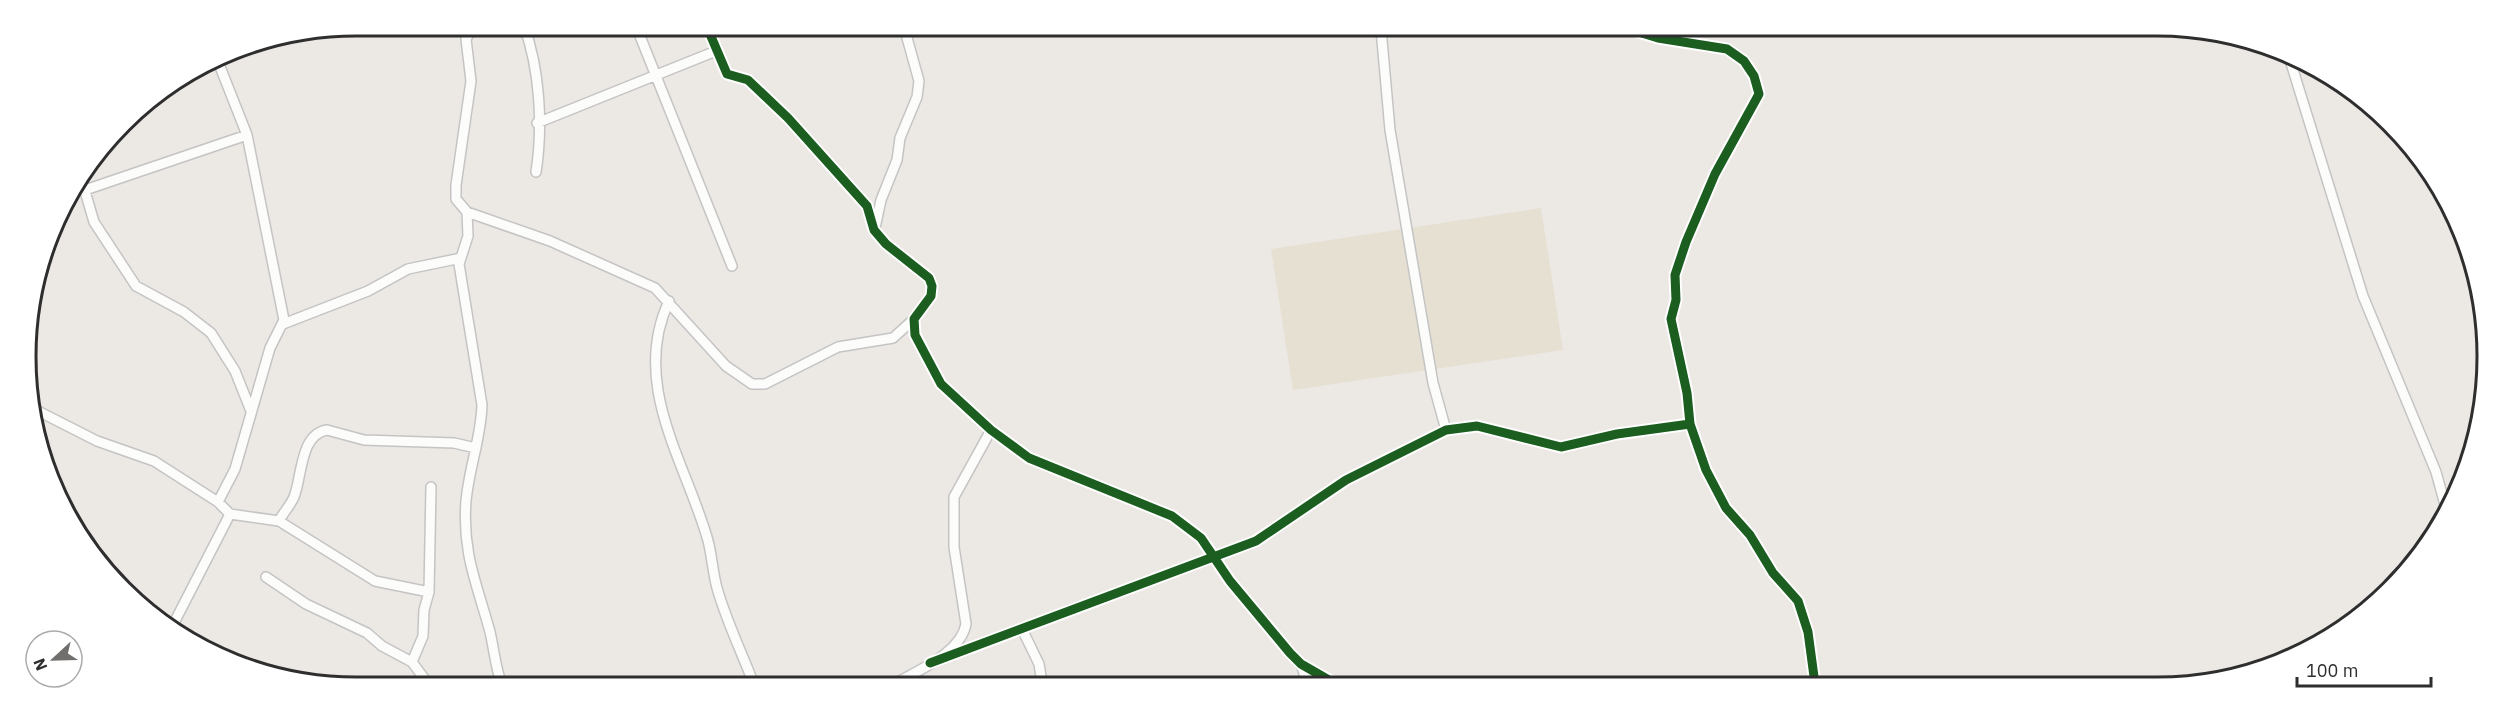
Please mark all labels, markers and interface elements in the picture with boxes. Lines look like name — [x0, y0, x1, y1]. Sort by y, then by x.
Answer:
north arrow — [24, 629, 84, 689]
scale bar — [2297, 650, 2430, 688]
text: N — [29, 655, 52, 674]
text: 100 m — [2306, 659, 2358, 682]

